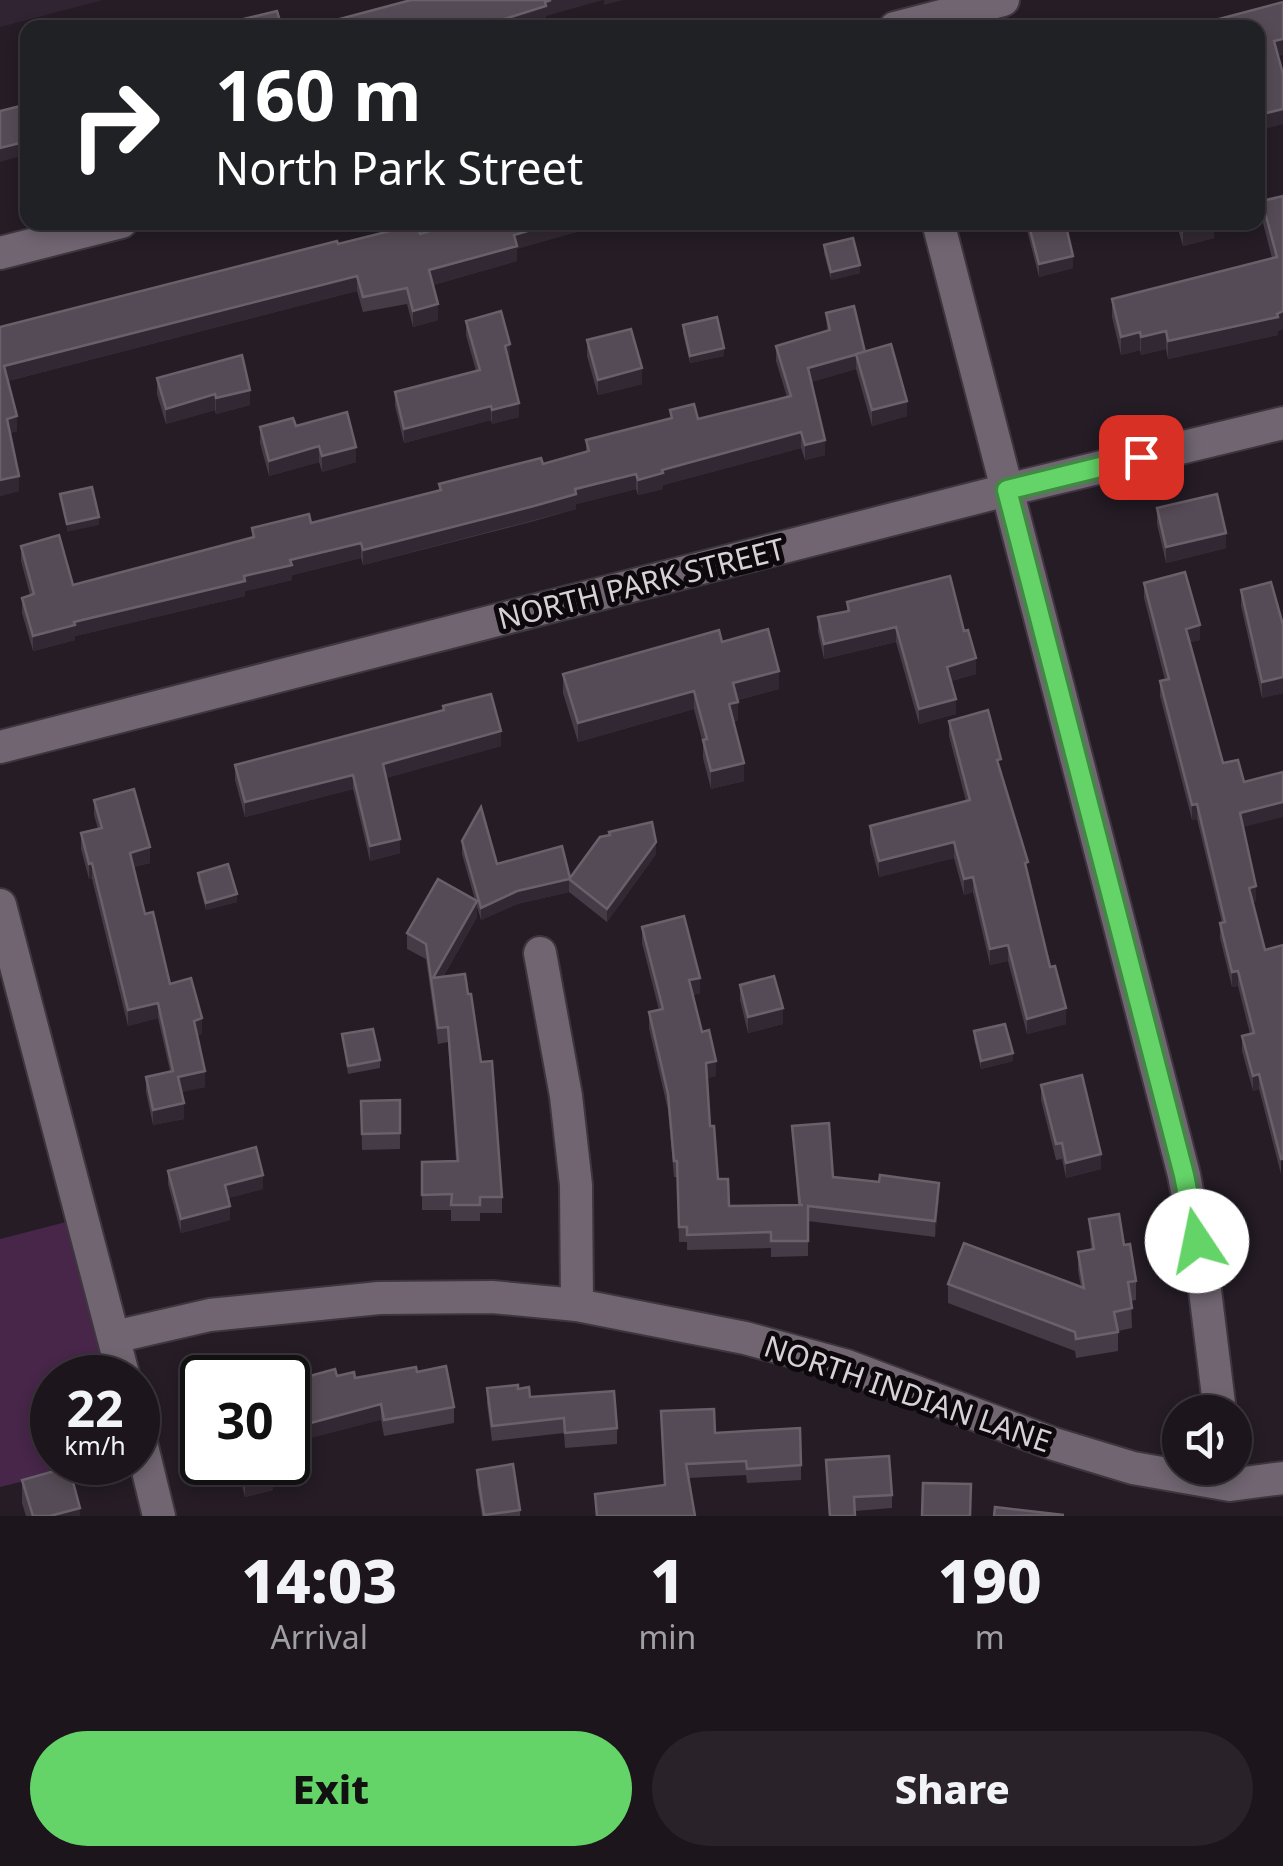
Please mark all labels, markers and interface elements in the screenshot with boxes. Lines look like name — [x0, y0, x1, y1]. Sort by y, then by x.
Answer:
text: 160 m — [215, 46, 422, 142]
icon: right — [50, 60, 180, 190]
text: North Park Street — [215, 137, 583, 198]
pin — [1099, 415, 1184, 500]
icon: arrive — [1114, 430, 1169, 485]
street label: NORTH PARK STREET — [493, 527, 789, 638]
position arrow — [1145, 1189, 1249, 1293]
street label: NORTH INDIAN LANE — [759, 1325, 1057, 1461]
speed limit sign: 30 — [180, 1355, 310, 1485]
text: 22 — [66, 1374, 124, 1442]
map controls — [1162, 1395, 1252, 1485]
button: sound — [1162, 1395, 1252, 1485]
text: km/h — [64, 1428, 126, 1462]
text: 14:03 — [241, 1539, 397, 1621]
text: 1 — [650, 1539, 685, 1621]
text: 190 — [938, 1539, 1042, 1621]
text: Arrival — [270, 1615, 368, 1658]
text: min — [638, 1615, 696, 1658]
text: m — [975, 1615, 1005, 1658]
button: Exit — [30, 1731, 632, 1846]
button: Share — [652, 1731, 1253, 1846]

